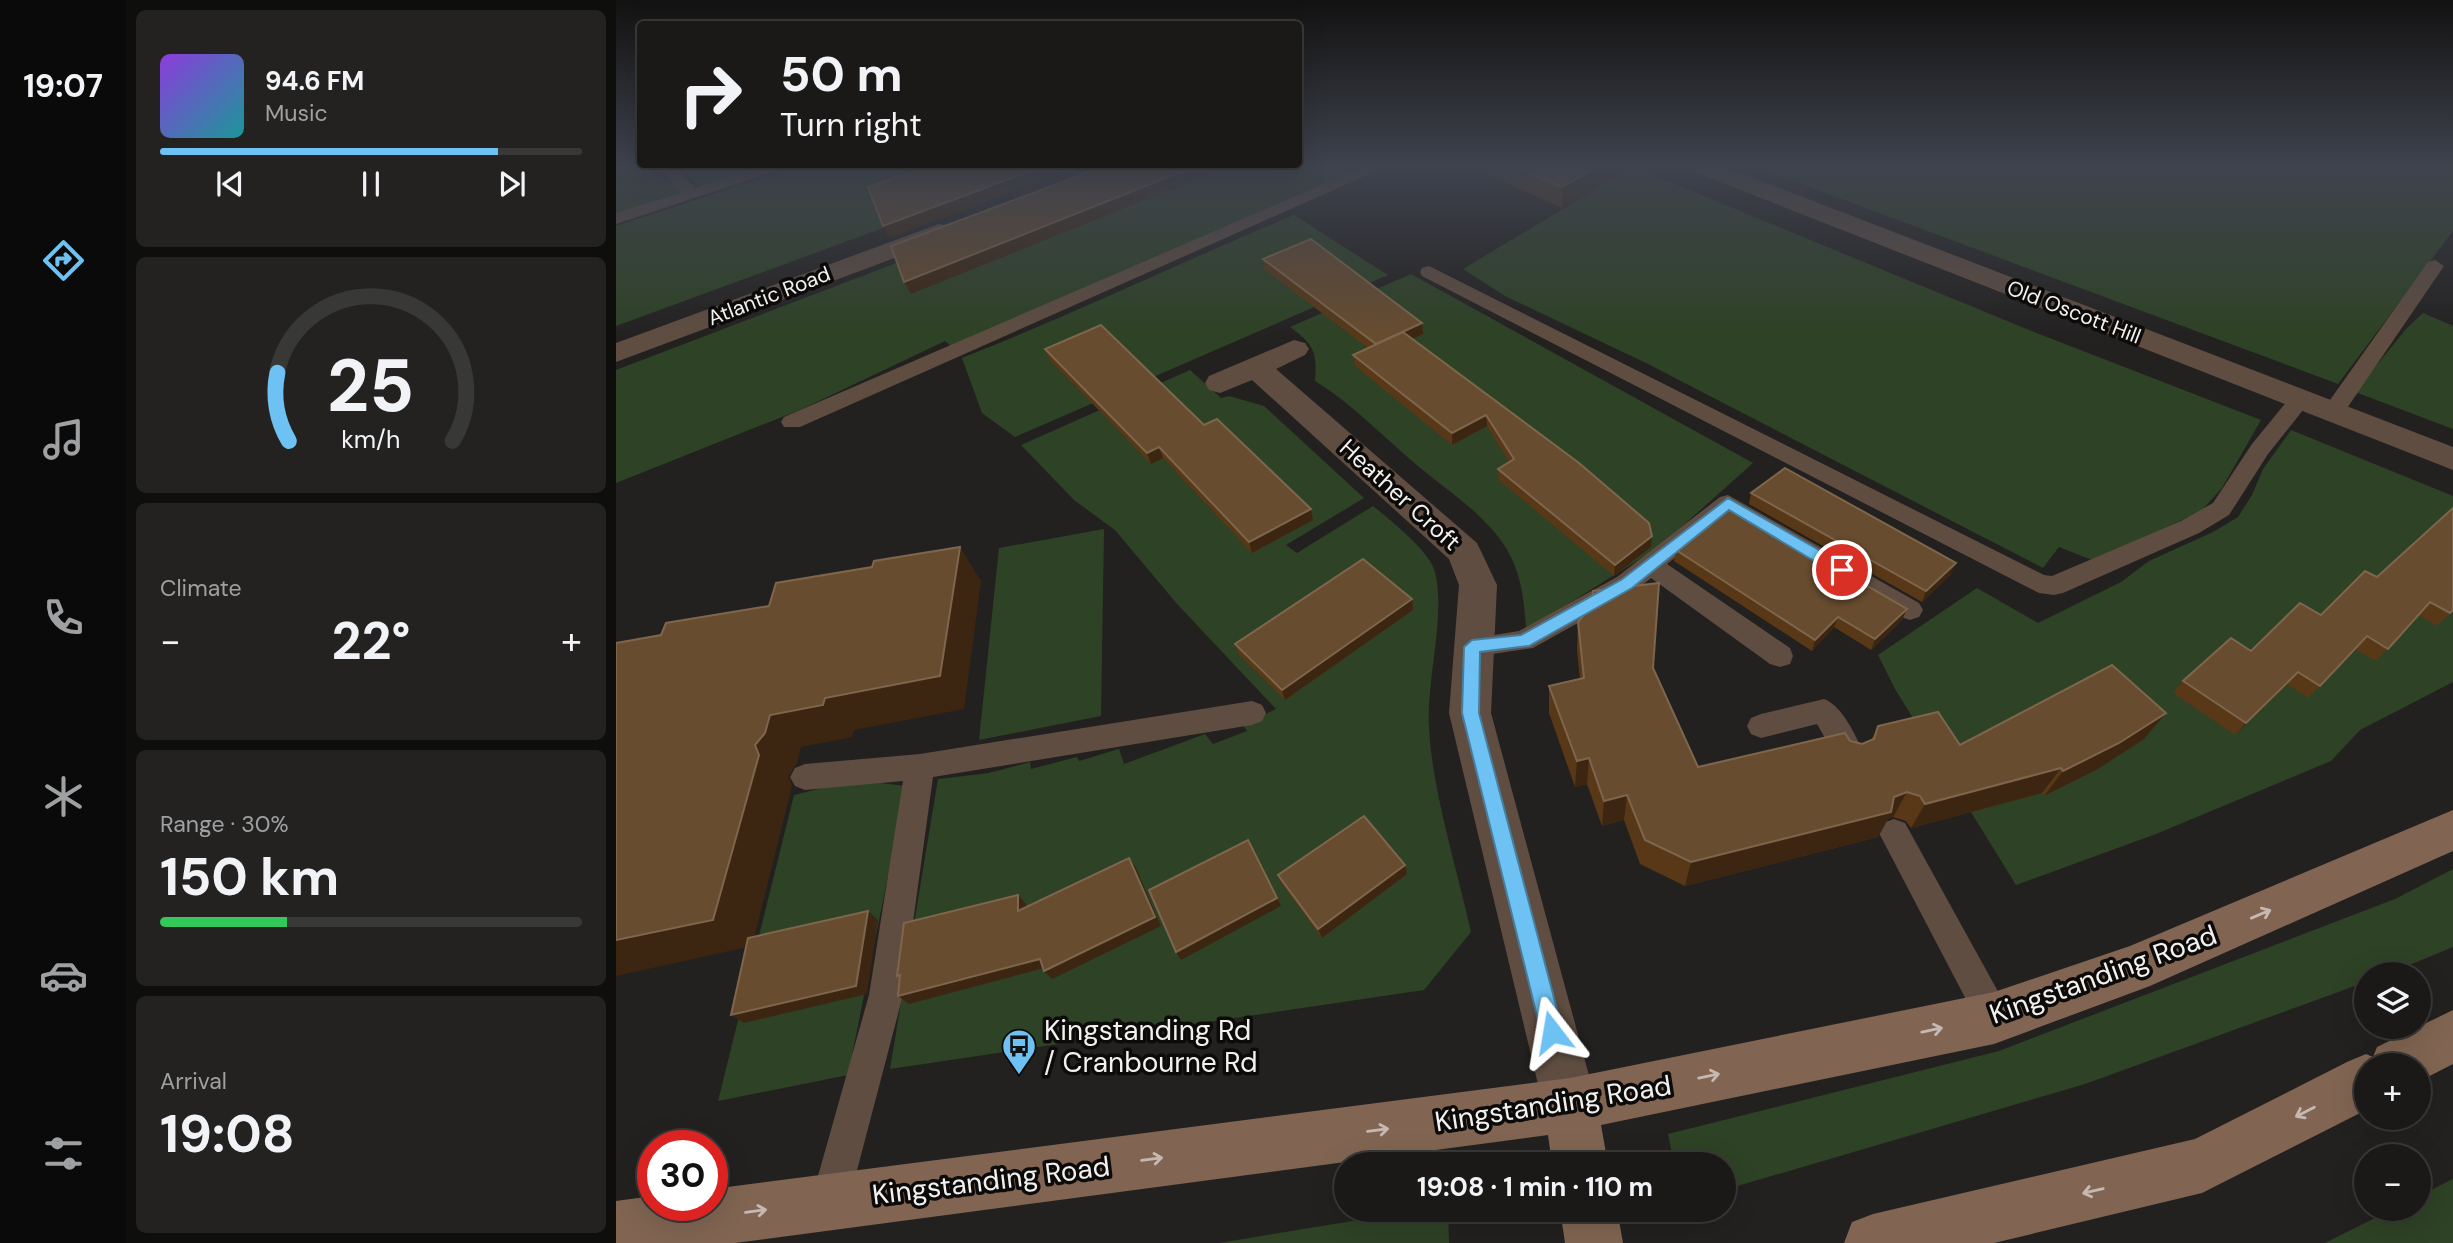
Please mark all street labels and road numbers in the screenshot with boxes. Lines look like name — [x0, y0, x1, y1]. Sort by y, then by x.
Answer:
street label: Atlantic Road — [704, 260, 834, 332]
street label: Old Oscott Hill — [2003, 274, 2145, 350]
street label: Heather Croft — [1333, 432, 1467, 557]
street label: Kingstanding Road — [1985, 916, 2222, 1033]
street label: Kingstanding Road — [1432, 1067, 1674, 1140]
street label: Kingstanding Road — [870, 1148, 1112, 1213]

